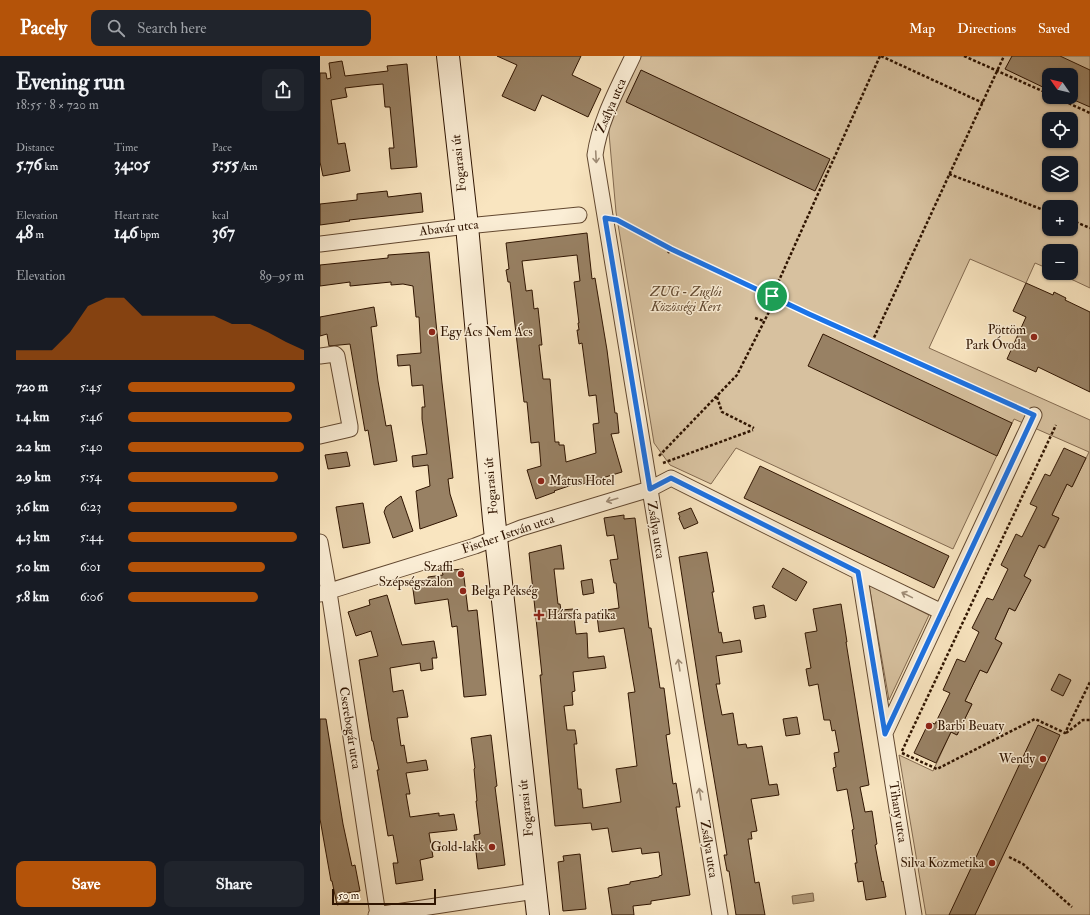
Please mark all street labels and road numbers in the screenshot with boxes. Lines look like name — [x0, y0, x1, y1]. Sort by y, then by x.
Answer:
street label: Zsálya utca — [592, 76, 631, 136]
street label: Fogarasi út — [448, 134, 470, 192]
street label: Abavár utca — [417, 216, 480, 240]
street label: Fogarasi út — [481, 457, 501, 515]
street label: Zsálya utca — [643, 500, 669, 561]
street label: Fischer István utca — [460, 510, 557, 557]
street label: Cserebogár utca — [336, 686, 365, 771]
street label: Fogarasi út — [515, 779, 537, 837]
street label: Tihany utca — [884, 780, 911, 844]
street label: Zsálya utca — [696, 819, 722, 880]

